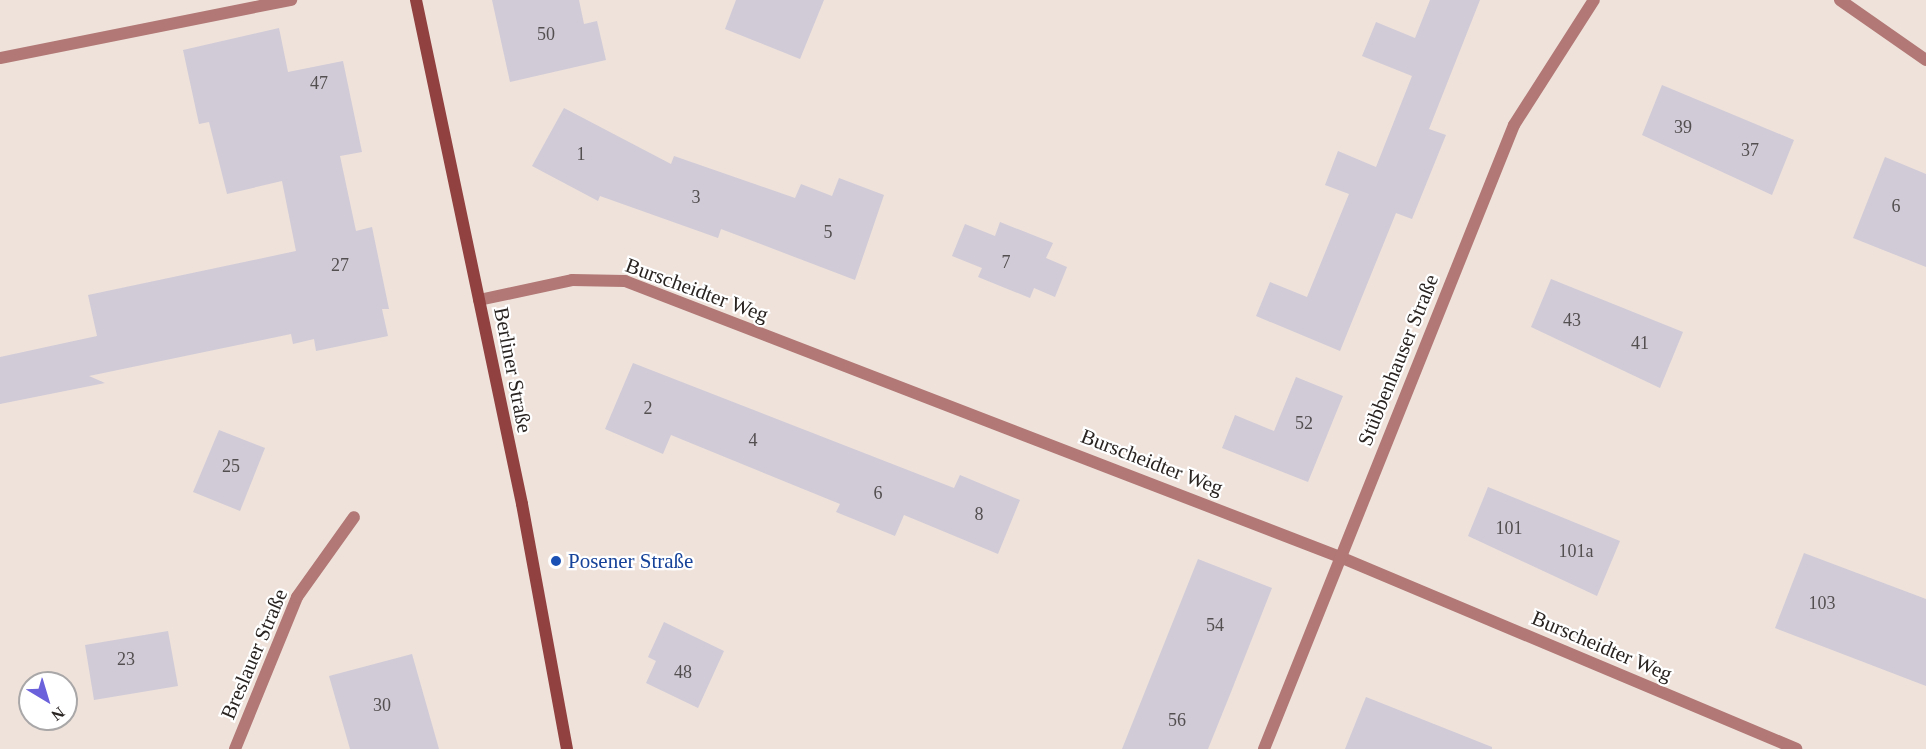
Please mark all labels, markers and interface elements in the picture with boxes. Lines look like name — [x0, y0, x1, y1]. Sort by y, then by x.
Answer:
house number: 50 — [537, 23, 555, 45]
house number: 47 — [310, 72, 328, 94]
house number: 39 — [1674, 116, 1692, 138]
house number: 37 — [1741, 139, 1759, 161]
house number: 1 — [576, 143, 586, 165]
house number: 3 — [692, 186, 700, 208]
house number: 6 — [1892, 195, 1900, 217]
house number: 5 — [824, 221, 832, 243]
house number: 7 — [1002, 251, 1010, 273]
street label: Burscheidter Weg — [622, 252, 772, 328]
house number: 27 — [331, 254, 349, 276]
street label: Stübbenhauser Straße — [1352, 271, 1444, 449]
street label: Berliner Straße — [488, 305, 538, 435]
house number: 43 — [1563, 309, 1581, 331]
house number: 41 — [1631, 332, 1649, 354]
house number: 2 — [644, 397, 652, 419]
house number: 52 — [1295, 412, 1313, 434]
street label: Burscheidter Weg — [1077, 423, 1227, 501]
house number: 4 — [748, 429, 758, 451]
house number: 25 — [222, 455, 240, 477]
house number: 6 — [874, 482, 882, 504]
house number: 8 — [974, 503, 984, 525]
house number: 101 — [1496, 517, 1522, 539]
house number: 101a — [1559, 540, 1593, 562]
place label: Posener Straße — [568, 548, 693, 574]
marker: Posener Straße — [549, 554, 563, 568]
street label: Breslauer Straße — [215, 585, 293, 723]
house number: 103 — [1808, 592, 1836, 614]
street label: Burscheidter Weg — [1528, 605, 1676, 687]
house number: 54 — [1206, 614, 1224, 636]
house number: 23 — [117, 648, 135, 670]
house number: 48 — [674, 661, 692, 683]
north arrow — [18, 671, 78, 731]
house number: 30 — [373, 694, 391, 716]
text: N — [48, 704, 68, 724]
house number: 56 — [1168, 709, 1186, 731]

